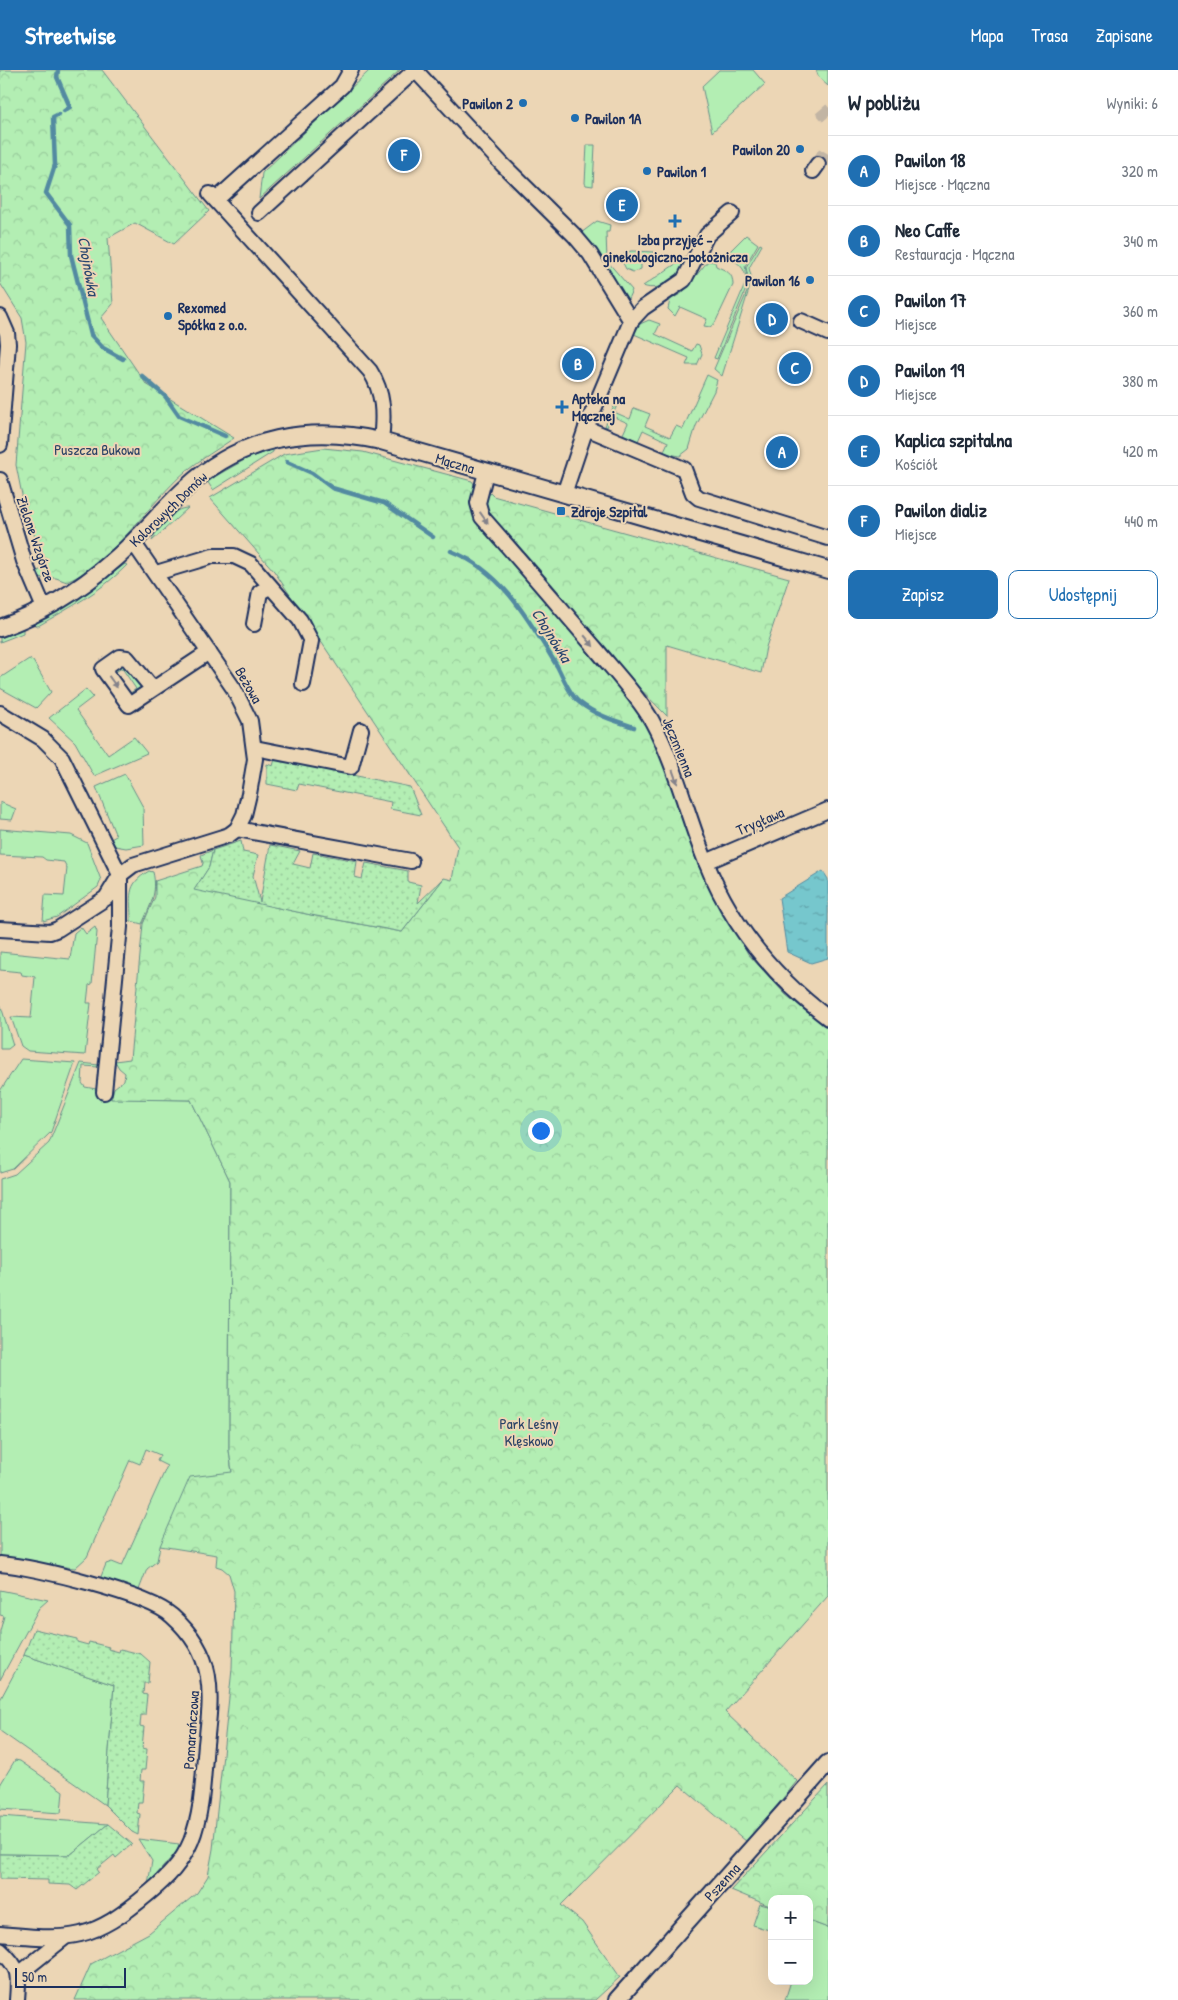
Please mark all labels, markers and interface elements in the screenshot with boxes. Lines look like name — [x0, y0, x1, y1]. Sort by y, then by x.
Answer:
text: Streetwise — [25, 19, 116, 51]
text: Mapa — [971, 23, 1003, 48]
text: Trasa — [1031, 23, 1068, 48]
text: Zapisane — [1096, 23, 1153, 48]
text: W pobliżu — [848, 88, 920, 117]
text: Wyniki: 6 — [1107, 92, 1158, 114]
place label: Pawilon 2 — [462, 93, 514, 114]
marker: Pawilon 2 — [517, 97, 529, 109]
place label: Pawilon 1A — [585, 108, 642, 129]
marker: Pawilon 1A — [569, 112, 581, 124]
pin: F — [388, 136, 420, 174]
place label: Pawilon 20 — [733, 139, 790, 160]
marker: Pawilon 20 — [794, 143, 806, 155]
text: Pawilon 18 — [895, 147, 965, 173]
text: A — [860, 160, 868, 182]
text: 320 m — [1122, 160, 1158, 182]
place label: Pawilon 1 — [657, 161, 707, 182]
marker: Pawilon 1 — [641, 165, 653, 177]
text: Miejsce · Mączna — [895, 173, 990, 195]
pin: E — [606, 186, 638, 224]
marker: Izba przyjęć - ginekologiczno-położnicza — [668, 214, 682, 228]
text: Neo Caffe — [895, 217, 960, 243]
place label: Izba przyjęć - ginekologiczno-położnicza — [602, 229, 748, 268]
text: B — [860, 230, 868, 252]
text: 340 m — [1123, 230, 1158, 252]
water label: Chojnówka — [73, 235, 105, 299]
text: Restauracja · Mączna — [895, 243, 1015, 265]
place label: Pawilon 16 — [745, 270, 800, 291]
marker: Pawilon 16 — [804, 274, 816, 286]
text: Pawilon 17 — [895, 287, 967, 313]
place label: Rexomed Spółka z o.o. — [178, 297, 247, 336]
pin: D — [756, 300, 788, 338]
text: C — [860, 300, 868, 322]
text: 360 m — [1123, 300, 1158, 322]
marker: Rexomed Spółka z o.o. — [162, 310, 174, 322]
text: Miejsce — [895, 313, 937, 335]
pin: B — [562, 345, 594, 383]
pin: C — [779, 349, 811, 387]
text: Pawilon 19 — [895, 357, 964, 383]
text: D — [860, 370, 868, 392]
text: 380 m — [1122, 370, 1158, 392]
text: Miejsce — [895, 383, 937, 405]
place label: Apteka na Mącznej — [572, 388, 625, 426]
marker: Apteka na Mącznej — [556, 401, 568, 413]
text: Kaplica szpitalna — [895, 427, 1012, 453]
pin: A — [766, 433, 798, 471]
park label: Puszcza Bukowa — [54, 439, 140, 460]
text: E — [860, 440, 868, 462]
text: 420 m — [1123, 440, 1158, 462]
street label: Mączna — [433, 447, 477, 479]
text: Kościół — [895, 453, 938, 475]
street label: Kolorowych Domów — [124, 466, 212, 552]
street label: Zielone Wzgórze — [11, 493, 61, 585]
text: Pawilon dializ — [895, 497, 987, 523]
place label: Zdroje Szpital — [571, 501, 648, 523]
marker: Zdroje Szpital — [555, 505, 567, 517]
text: F — [861, 510, 867, 532]
text: 440 m — [1124, 510, 1158, 532]
one-way arrow — [479, 511, 489, 524]
text: Miejsce — [895, 523, 937, 545]
button: Zapisz — [848, 570, 998, 619]
button: Udostępnij — [1008, 570, 1158, 619]
water label: Chojnówka — [527, 604, 578, 668]
one-way arrow — [583, 635, 595, 647]
street label: Beżowa — [230, 663, 268, 707]
one-way arrow — [107, 675, 118, 688]
street label: Jęczmienna — [658, 714, 701, 780]
one-way arrow — [672, 770, 679, 785]
street label: Trygława — [733, 801, 787, 840]
your location — [528, 1118, 554, 1144]
park label: Park Leśny Klęskowo — [500, 1413, 559, 1451]
street label: Pomarańczowa — [178, 1690, 204, 1770]
street label: Pszenna — [699, 1858, 745, 1906]
map controls — [768, 1895, 813, 1985]
button: + — [768, 1895, 813, 1940]
button: − — [768, 1940, 813, 1985]
scale bar — [15, 1965, 126, 1988]
text: 50 m — [22, 1967, 47, 1986]

